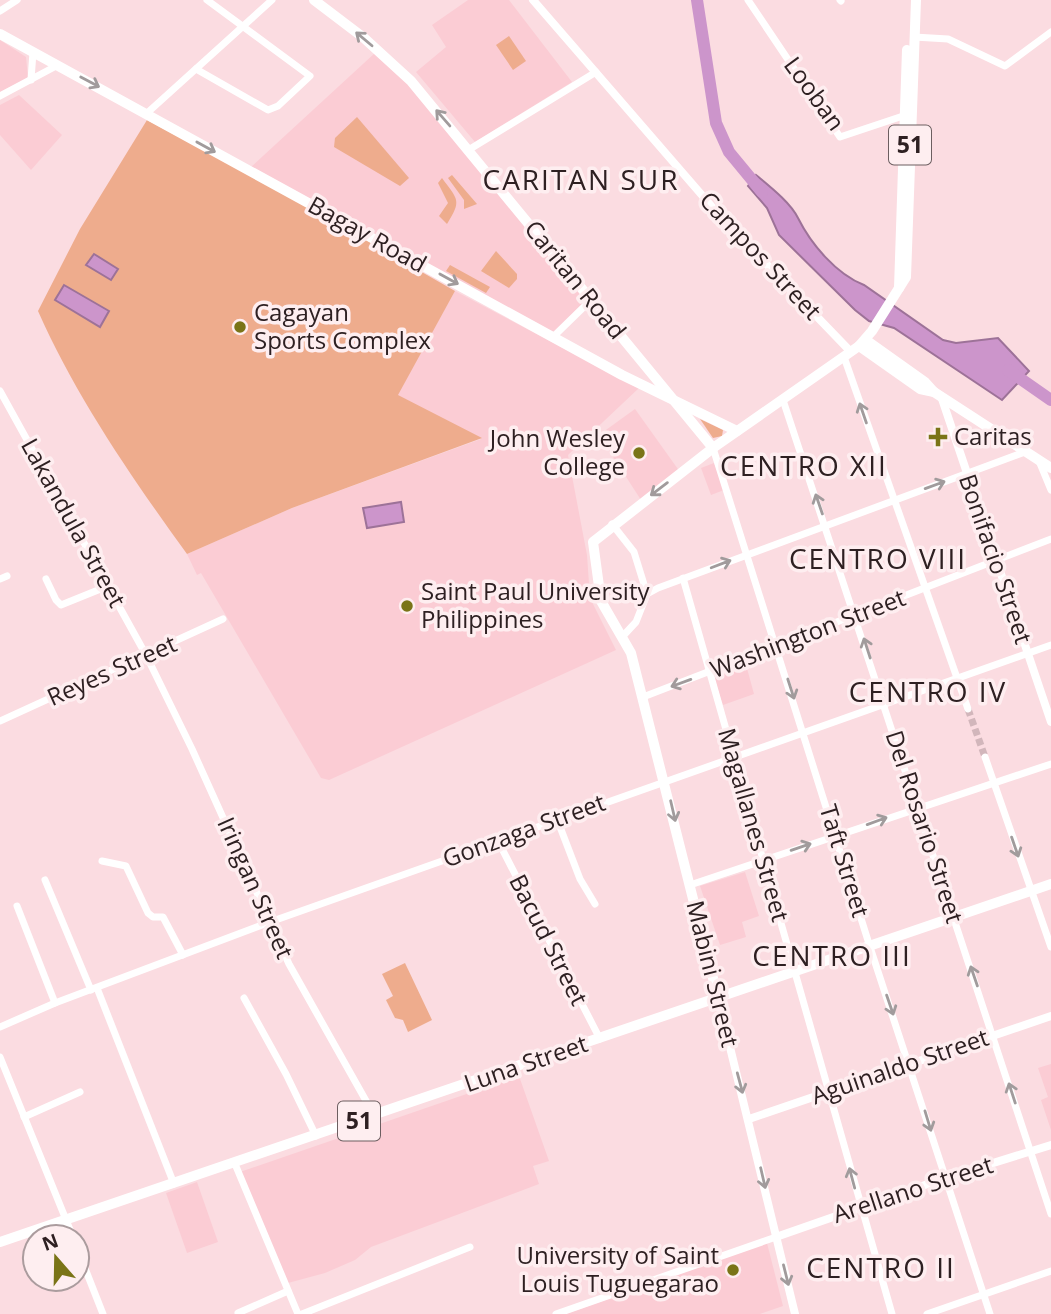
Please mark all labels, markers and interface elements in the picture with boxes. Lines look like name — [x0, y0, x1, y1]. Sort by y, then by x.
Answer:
one-way arrow — [355, 31, 373, 47]
street label: Looban — [777, 49, 853, 137]
one-way arrow — [80, 75, 100, 89]
one-way arrow — [435, 109, 451, 127]
road number: 51 — [889, 126, 931, 164]
one-way arrow — [195, 141, 216, 154]
district label: CARITAN SUR — [483, 160, 679, 198]
street label: Campos Street — [693, 184, 829, 326]
street label: Bagay Road — [303, 188, 433, 280]
street label: Caritan Road — [518, 213, 634, 346]
one-way arrow — [438, 273, 459, 286]
place label: Cagayan Sports Complex — [254, 295, 431, 356]
marker: Cagayan Sports Complex — [232, 319, 248, 335]
one-way arrow — [856, 402, 869, 424]
place label: Caritas — [954, 419, 1032, 452]
place label: John Wesley College — [488, 421, 626, 482]
marker: Caritas — [928, 427, 948, 447]
street label: Lakandula Street — [14, 432, 134, 613]
marker: John Wesley College — [631, 445, 647, 461]
district label: CENTRO XII — [720, 446, 888, 484]
street label: Bonifacio Street — [952, 469, 1041, 648]
one-way arrow — [923, 478, 945, 491]
one-way arrow — [651, 482, 669, 497]
one-way arrow — [812, 493, 824, 515]
district label: CENTRO VIII — [789, 539, 967, 577]
one-way arrow — [710, 556, 732, 569]
place label: Saint Paul University Philippines — [421, 574, 650, 635]
street label: Washington Street — [705, 580, 910, 685]
marker: Saint Paul University Philippines — [399, 598, 415, 614]
street label: Reyes Street — [41, 626, 181, 713]
one-way arrow — [859, 637, 872, 659]
district label: CENTRO IV — [849, 672, 1007, 710]
one-way arrow — [670, 678, 692, 691]
one-way arrow — [785, 678, 798, 700]
street label: Magallanes Street — [711, 724, 798, 925]
street label: Del Rosario Street — [879, 726, 972, 927]
street label: Gonzaga Street — [438, 785, 609, 874]
one-way arrow — [667, 799, 680, 822]
street label: Taft Street — [813, 800, 878, 921]
street label: Iringan Street — [210, 811, 302, 963]
one-way arrow — [866, 814, 888, 826]
one-way arrow — [1010, 836, 1022, 858]
one-way arrow — [790, 840, 812, 852]
street label: Bacud Street — [502, 868, 597, 1011]
street label: Mabini Street — [679, 897, 748, 1050]
district label: CENTRO III — [752, 936, 912, 974]
one-way arrow — [967, 965, 980, 987]
one-way arrow — [885, 994, 897, 1016]
street label: Aguinaldo Street — [806, 1020, 993, 1111]
street label: Luna Street — [459, 1026, 592, 1099]
one-way arrow — [734, 1071, 747, 1093]
one-way arrow — [1005, 1082, 1018, 1104]
road number: 51 — [338, 1102, 380, 1140]
one-way arrow — [922, 1109, 935, 1131]
street label: Arellano Street — [828, 1147, 997, 1230]
one-way arrow — [757, 1166, 770, 1189]
one-way arrow — [845, 1167, 858, 1190]
north arrow — [21, 1223, 91, 1293]
text: N — [38, 1227, 62, 1257]
place label: University of Saint Louis Tuguegarao — [517, 1238, 719, 1299]
district label: CENTRO II — [806, 1248, 956, 1286]
marker: University of Saint Louis Tuguegarao — [725, 1262, 741, 1278]
one-way arrow — [780, 1263, 793, 1286]

